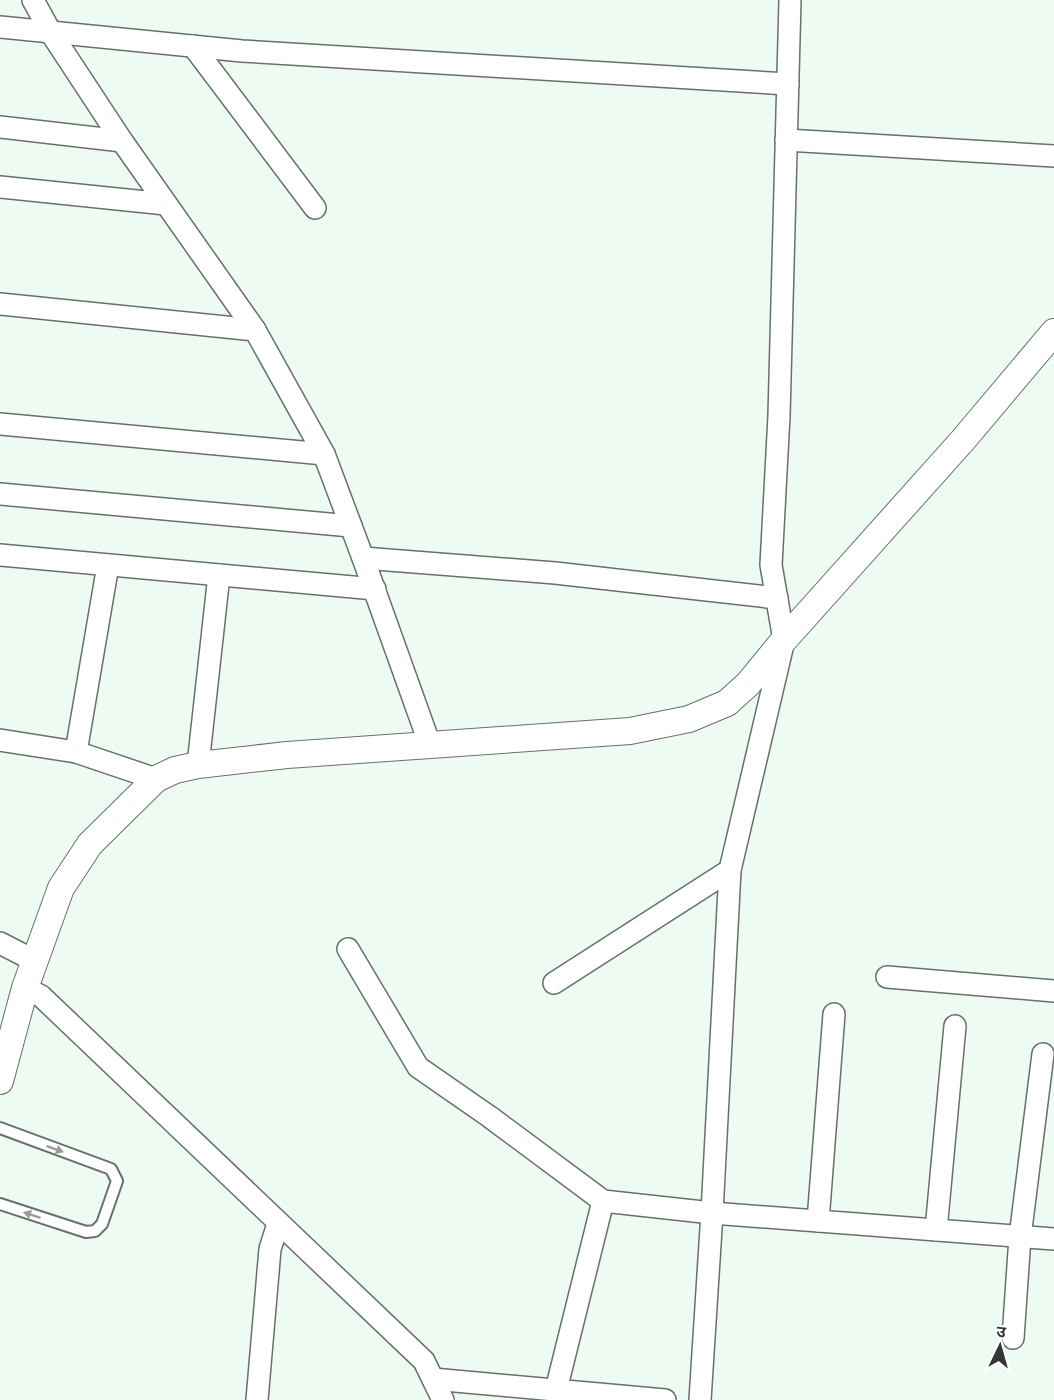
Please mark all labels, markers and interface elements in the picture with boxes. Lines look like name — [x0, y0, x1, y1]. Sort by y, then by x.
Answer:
one-way arrow — [46, 1144, 64, 1154]
one-way arrow — [23, 1209, 41, 1219]
north arrow — [970, 1316, 1030, 1376]
text: उ — [996, 1321, 1007, 1340]

